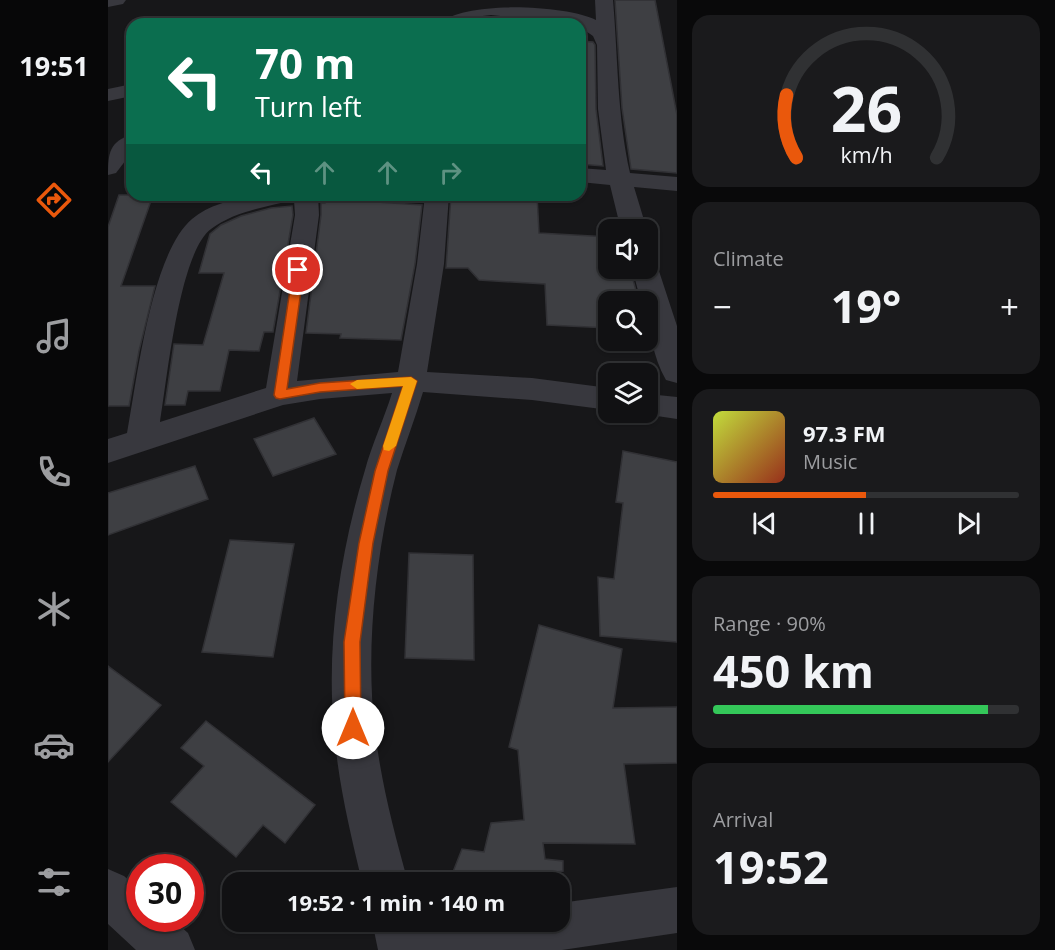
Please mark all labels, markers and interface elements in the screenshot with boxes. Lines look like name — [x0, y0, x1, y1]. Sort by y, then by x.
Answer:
text: 70 m — [255, 34, 355, 91]
icon: left — [156, 42, 234, 120]
text: 19:51 — [19, 47, 89, 84]
text: 26 — [830, 65, 902, 150]
text: Turn left — [255, 88, 362, 125]
text: km/h — [840, 140, 892, 169]
icon: left — [245, 156, 278, 189]
icon: ahead — [308, 156, 341, 189]
icon: ahead — [371, 156, 404, 189]
icon: right — [434, 156, 467, 189]
icon: directions — [33, 179, 75, 221]
map controls — [598, 219, 658, 423]
button: sound — [598, 219, 658, 279]
pin — [272, 244, 323, 295]
text: Climate — [713, 245, 784, 272]
icon: arrive — [281, 253, 314, 286]
text: 19° — [831, 275, 901, 336]
text: − — [713, 284, 732, 329]
text: + — [1000, 284, 1019, 329]
button: search — [598, 291, 658, 351]
icon: music — [33, 315, 75, 357]
button: layers — [598, 363, 658, 423]
text: 97.3 FM — [803, 418, 886, 448]
text: Music — [803, 448, 857, 475]
icon: phone — [33, 451, 75, 493]
icon: previous — [748, 507, 781, 540]
icon: pause — [850, 507, 883, 540]
icon: next — [952, 507, 985, 540]
icon: climate — [33, 588, 75, 630]
text: Range · 90% — [713, 610, 826, 637]
text: 450 km — [713, 640, 874, 701]
position arrow — [321, 696, 385, 760]
icon: car — [33, 724, 75, 766]
text: Arrival — [713, 806, 773, 833]
text: 19:52 — [713, 836, 829, 897]
speed limit sign: 30 — [126, 854, 204, 932]
icon: filters — [33, 861, 75, 903]
text: 19:52 · 1 min · 140 m — [287, 887, 505, 917]

